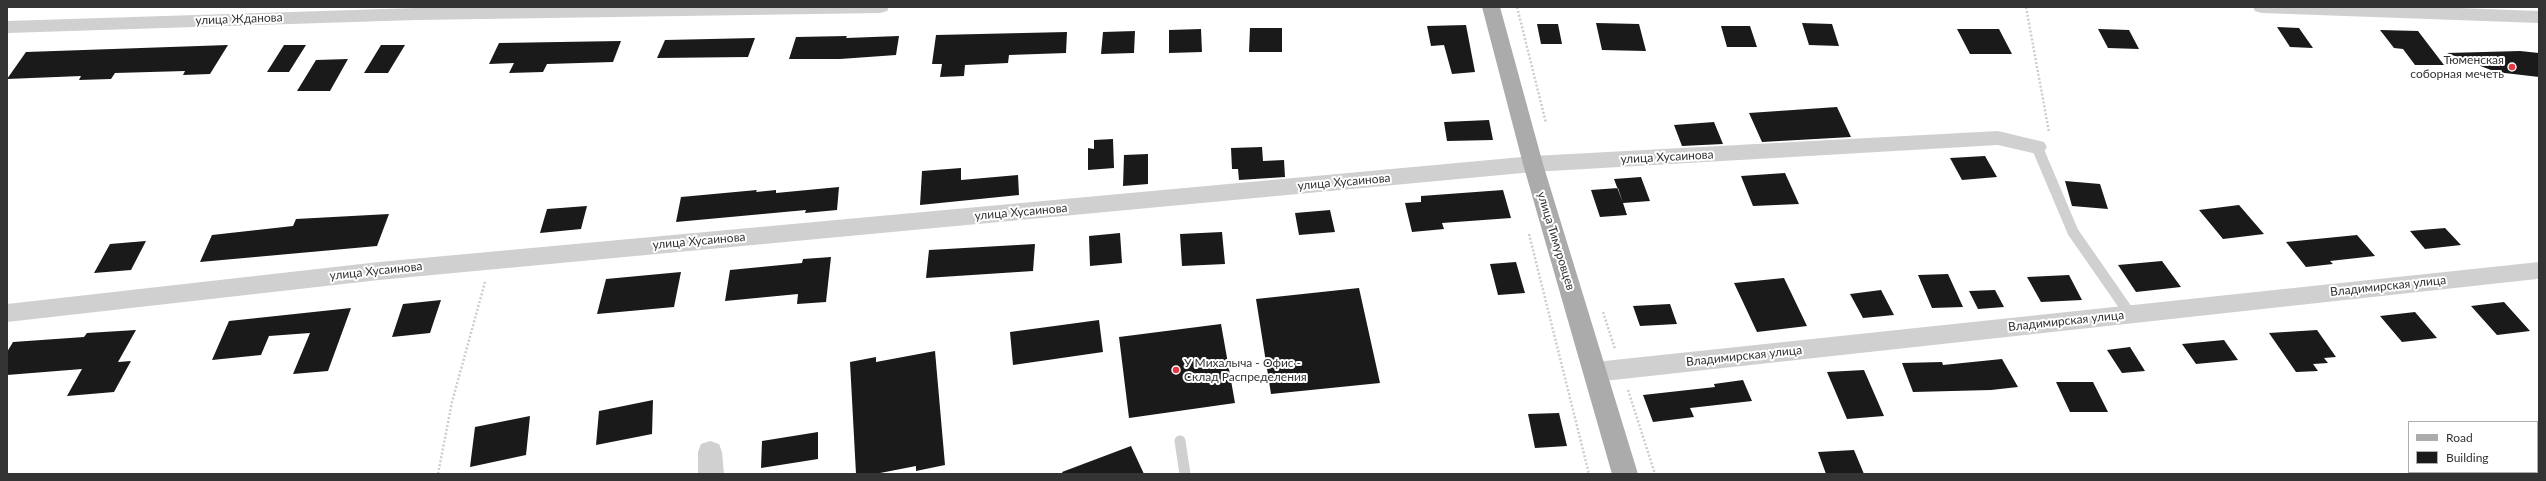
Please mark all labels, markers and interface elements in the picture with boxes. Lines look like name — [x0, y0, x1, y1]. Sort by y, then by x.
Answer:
street label: улица Жданова — [195, 10, 283, 28]
place label: Тюменская соборная мечеть — [2410, 53, 2504, 81]
marker: Тюменская соборная мечеть — [2507, 62, 2517, 72]
street label: улица Хусаинова — [1620, 147, 1714, 167]
street label: улица Хусаинова — [1297, 171, 1391, 193]
street label: улица Тимуровцев — [1534, 190, 1578, 292]
street label: улица Хусаинова — [974, 201, 1068, 223]
street label: улица Хусаинова — [652, 230, 746, 252]
street label: улица Хусаинова — [329, 259, 423, 283]
street label: Владимирская улица — [2329, 273, 2447, 299]
street label: Владимирская улица — [2007, 308, 2125, 334]
street label: Владимирская улица — [1685, 343, 1803, 369]
place label: У Михалыча - Офис - Склад Распределения — [1184, 356, 1307, 384]
marker: У Михалыча - Офис - Склад Распределения — [1171, 365, 1181, 375]
legend — [2408, 421, 2538, 473]
text: Road — [2446, 430, 2473, 445]
text: Building — [2446, 450, 2489, 465]

